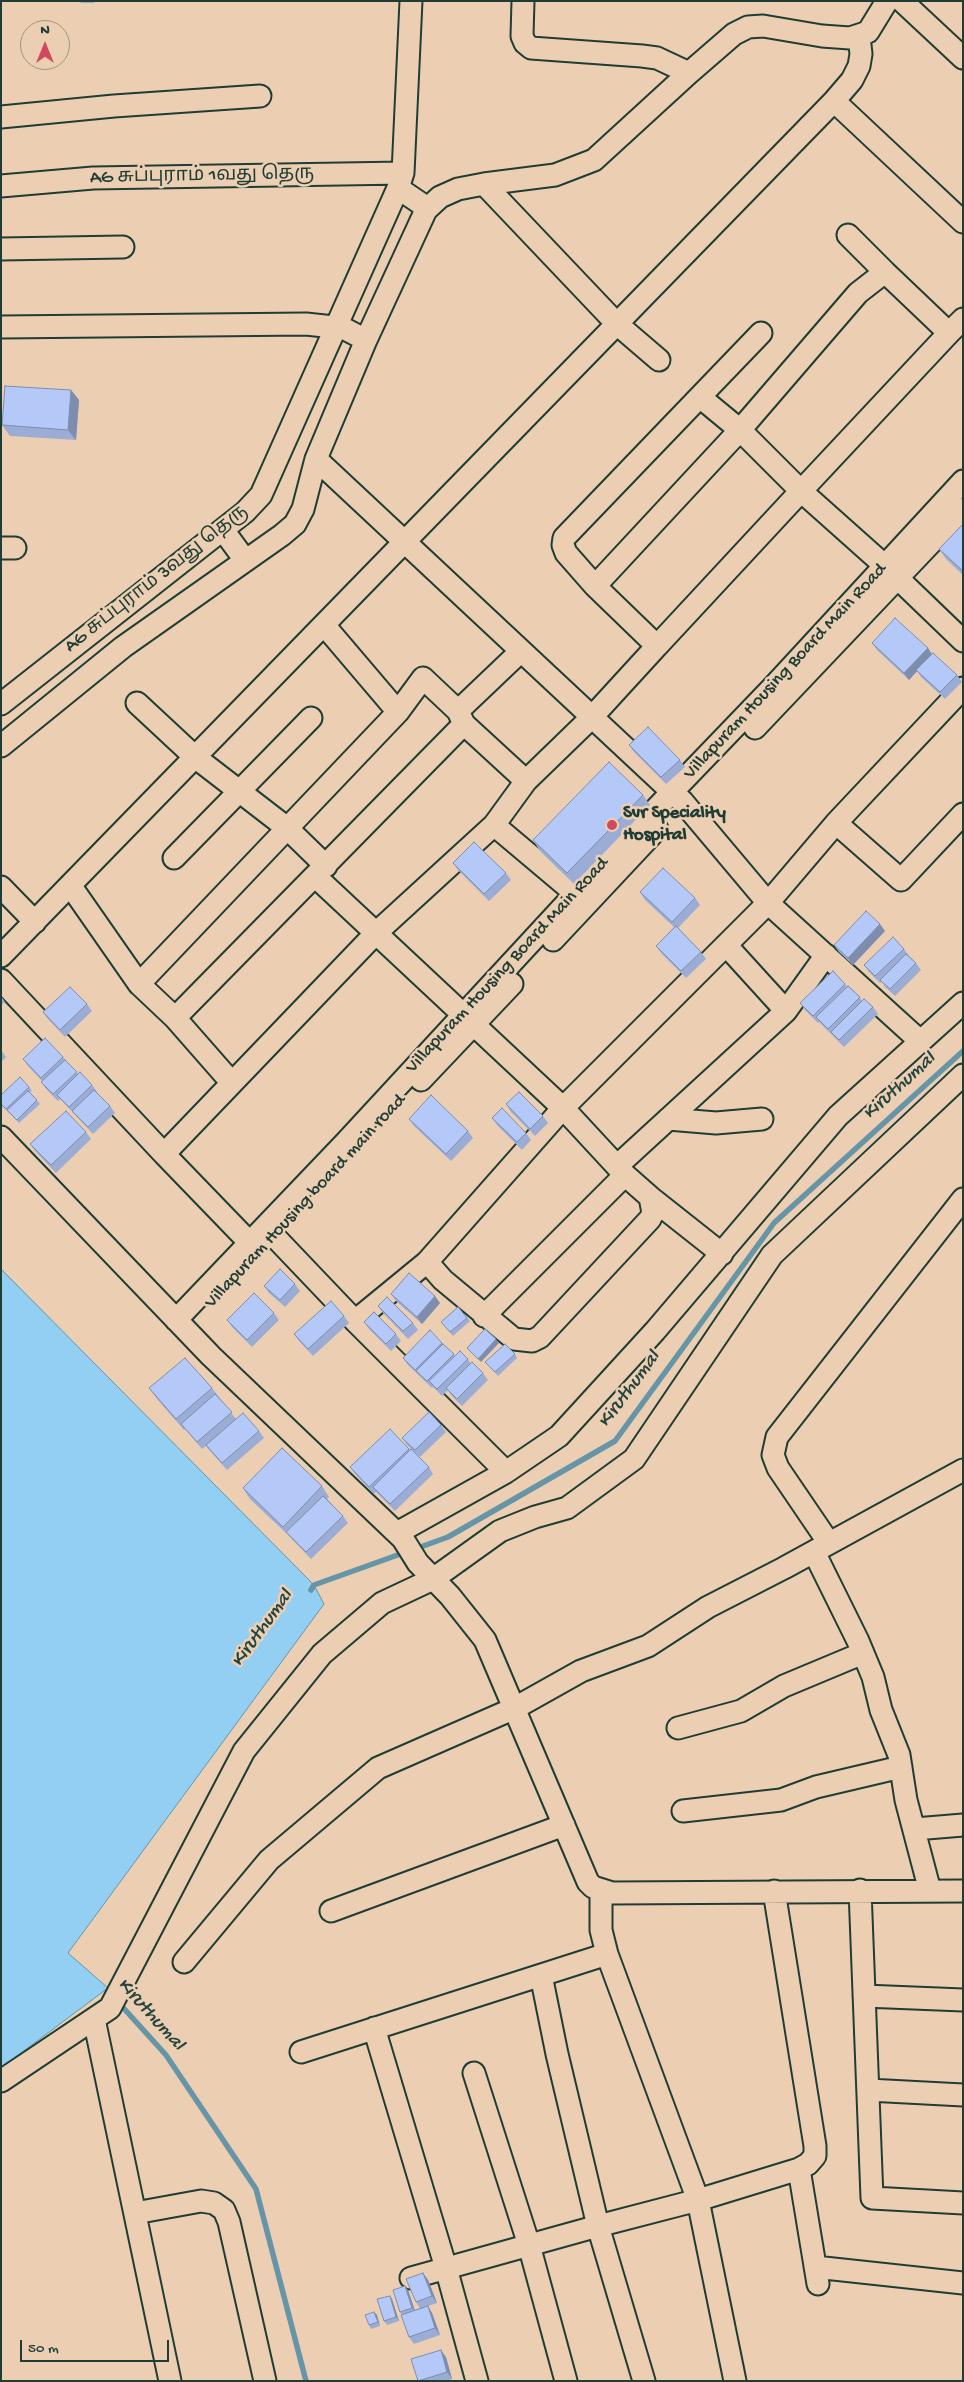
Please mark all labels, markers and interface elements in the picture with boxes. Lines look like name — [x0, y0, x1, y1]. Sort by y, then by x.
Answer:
north arrow — [20, 20, 70, 70]
text: N — [40, 22, 50, 39]
street label: AG சுப்புராம் 1வது தெரு — [90, 164, 314, 190]
street label: AG சுப்புராம் 3வது தெரு — [61, 501, 253, 659]
street label: Villapuram Housing Board Main Road — [680, 559, 892, 785]
place label: Svr Speciality Hospital — [623, 803, 726, 847]
marker: Svr Speciality Hospital — [605, 818, 619, 832]
street label: Villapuram Housing Board Main Road — [402, 853, 614, 1079]
water label: Kiruthumal — [859, 1048, 941, 1126]
street label: Villapuram Housing board main road — [200, 1090, 412, 1314]
water label: Kiruthumal — [593, 1347, 667, 1433]
water label: Kiruthumal — [227, 1586, 299, 1672]
water label: Kiruthumal — [111, 1974, 189, 2056]
scale bar — [22, 2330, 171, 2362]
text: 50 m — [28, 2340, 59, 2358]

